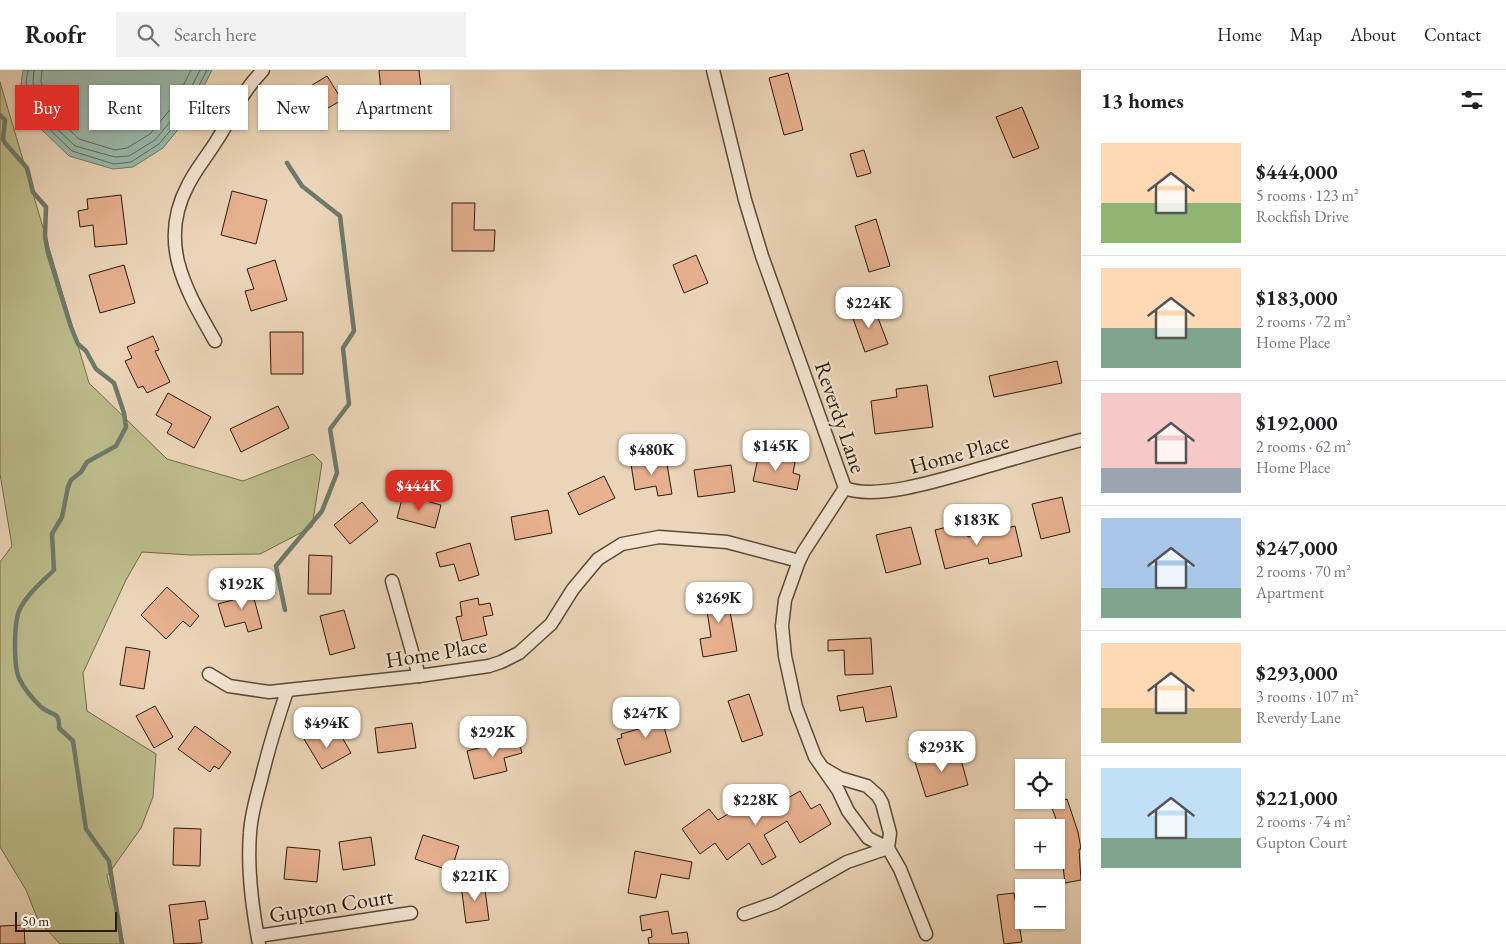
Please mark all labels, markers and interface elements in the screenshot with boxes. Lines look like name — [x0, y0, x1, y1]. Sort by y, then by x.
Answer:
search box — [116, 12, 466, 57]
text: Roofr — [25, 19, 86, 50]
icon: search — [134, 21, 162, 49]
text: Search here — [174, 22, 256, 47]
text: Home — [1217, 23, 1262, 46]
text: Map — [1290, 23, 1322, 46]
text: About — [1350, 23, 1396, 46]
text: Contact — [1424, 23, 1481, 46]
chip: Buy — [15, 85, 79, 130]
chip: Rent — [89, 85, 160, 130]
chip: Filters — [170, 85, 248, 130]
chip: New — [258, 85, 328, 130]
chip: Apartment — [338, 85, 450, 130]
icon: filters — [1458, 86, 1486, 114]
text: 13 homes — [1101, 87, 1184, 114]
text: $444,000 — [1256, 158, 1338, 185]
icon: home — [1141, 163, 1201, 223]
text: 5 rooms · 123 m² — [1256, 185, 1359, 206]
text: Rockfish Drive — [1256, 206, 1348, 227]
text: $183,000 — [1256, 284, 1338, 311]
pin: $224K — [834, 286, 904, 329]
icon: home — [1141, 288, 1201, 348]
text: $224K — [847, 292, 891, 313]
text: 2 rooms · 72 m² — [1256, 311, 1351, 332]
text: Home Place — [1256, 332, 1330, 353]
street label: Reverdy Lane — [808, 357, 873, 477]
text: $192,000 — [1256, 409, 1338, 436]
icon: home — [1141, 413, 1201, 473]
street label: Home Place — [906, 426, 1013, 481]
pin: $145K — [741, 430, 811, 472]
pin: $480K — [617, 434, 687, 476]
text: $145K — [754, 435, 798, 456]
text: 2 rooms · 62 m² — [1256, 436, 1351, 457]
text: $480K — [630, 439, 674, 460]
text: Home Place — [1256, 457, 1330, 478]
pin: $444K — [384, 470, 454, 512]
text: $444K — [397, 475, 441, 496]
pin: $183K — [942, 504, 1012, 546]
text: $183K — [955, 509, 999, 530]
text: $247,000 — [1256, 534, 1338, 561]
icon: home — [1141, 538, 1201, 598]
text: 2 rooms · 70 m² — [1256, 561, 1351, 582]
pin: $192K — [207, 568, 277, 610]
text: $192K — [220, 573, 264, 594]
pin: $269K — [684, 582, 754, 624]
text: Apartment — [1256, 582, 1324, 603]
text: $269K — [697, 587, 741, 608]
street label: Home Place — [383, 630, 489, 675]
text: $293,000 — [1256, 659, 1338, 686]
icon: home — [1141, 663, 1201, 723]
text: 3 rooms · 107 m² — [1256, 686, 1359, 707]
pin: $247K — [611, 696, 681, 739]
text: $247K — [624, 702, 668, 723]
pin: $494K — [292, 706, 362, 749]
text: Reverdy Lane — [1256, 707, 1341, 728]
text: $494K — [305, 712, 349, 733]
pin: $292K — [458, 716, 528, 758]
text: $292K — [471, 721, 515, 742]
pin: $293K — [907, 730, 977, 773]
text: $293K — [920, 736, 964, 757]
map controls — [1015, 759, 1065, 929]
button: locate — [1015, 759, 1065, 809]
pin: $228K — [721, 784, 791, 826]
text: $221,000 — [1256, 784, 1338, 811]
icon: home — [1141, 788, 1201, 848]
text: $228K — [734, 789, 778, 810]
text: 2 rooms · 74 m² — [1256, 811, 1351, 832]
button: + — [1015, 819, 1065, 869]
text: Gupton Court — [1256, 832, 1347, 853]
pin: $221K — [440, 860, 510, 902]
text: $221K — [453, 865, 497, 886]
button: − — [1015, 879, 1065, 929]
street label: Gupton Court — [267, 881, 395, 930]
scale bar — [15, 909, 118, 932]
text: 50 m — [22, 912, 49, 930]

